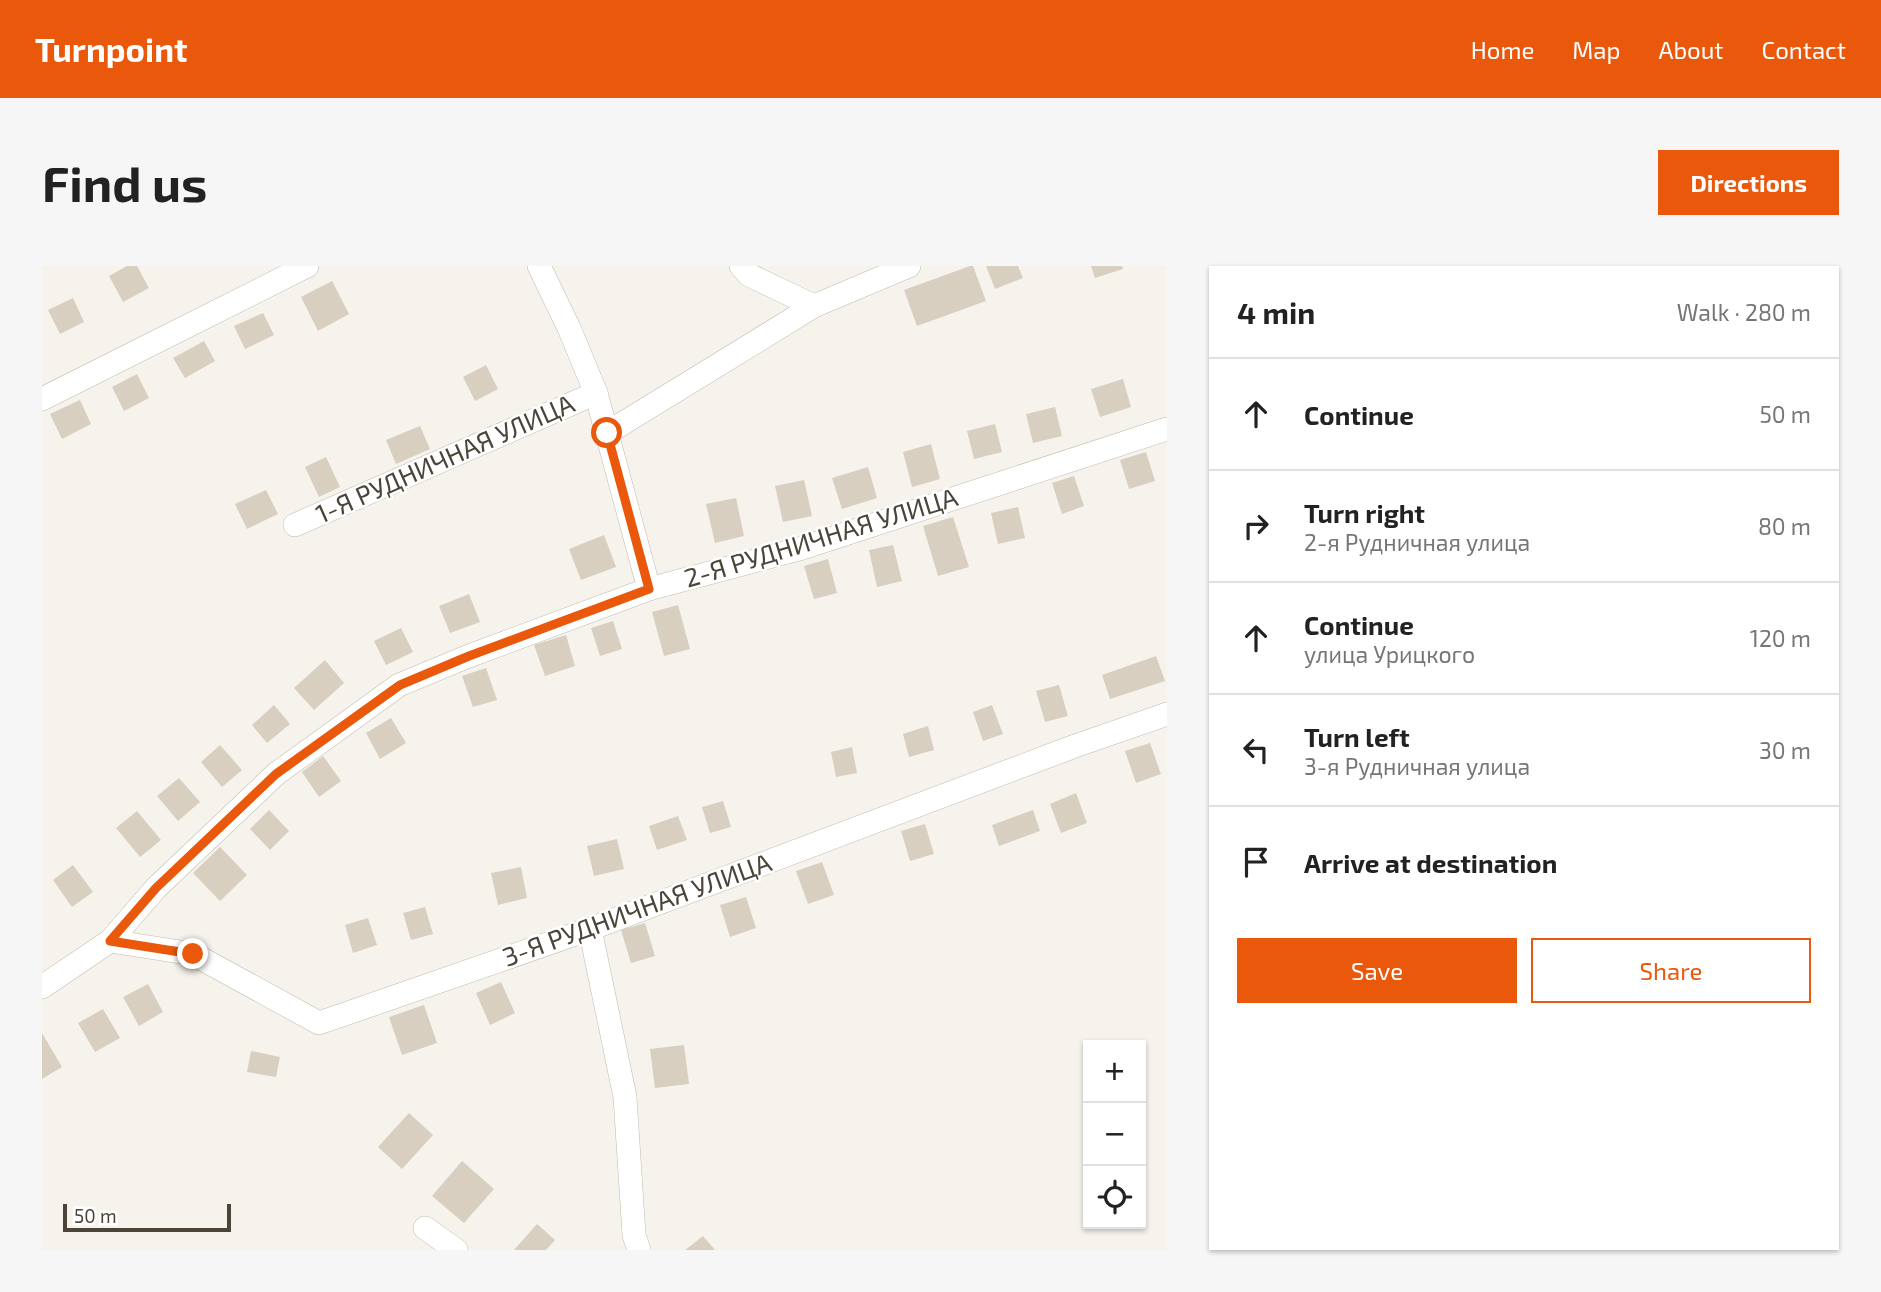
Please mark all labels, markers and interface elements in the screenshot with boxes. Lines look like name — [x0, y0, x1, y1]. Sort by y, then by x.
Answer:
text: Turnpoint — [35, 29, 188, 69]
text: Home — [1471, 35, 1534, 64]
text: Map — [1572, 35, 1620, 64]
text: About — [1658, 35, 1724, 64]
text: Contact — [1762, 35, 1846, 64]
button: Directions — [1658, 150, 1839, 215]
text: Find us — [42, 153, 207, 212]
text: 4 min — [1237, 294, 1315, 330]
text: Walk · 280 m — [1677, 298, 1811, 326]
street label: 1-Я РУДНИЧНАЯ УЛИЦА — [310, 387, 578, 529]
icon: ahead — [1237, 395, 1275, 433]
text: Continue — [1304, 399, 1414, 430]
text: 50 m — [1760, 400, 1811, 428]
route start — [591, 417, 622, 448]
street label: 2-Я РУДНИЧНАЯ УЛИЦА — [680, 480, 961, 593]
text: Turn right — [1304, 497, 1425, 528]
icon: right — [1237, 507, 1275, 545]
text: 80 m — [1758, 512, 1811, 540]
text: 2-я Рудничная улица — [1304, 528, 1530, 556]
text: Continue — [1304, 609, 1414, 640]
icon: ahead — [1237, 619, 1275, 657]
text: 120 m — [1750, 624, 1811, 652]
text: улица Урицкого — [1304, 640, 1475, 668]
text: Turn left — [1304, 721, 1410, 752]
icon: left — [1237, 731, 1275, 769]
text: 30 m — [1759, 736, 1811, 764]
text: 3-я Рудничная улица — [1304, 752, 1530, 780]
icon: arrive — [1237, 843, 1275, 881]
street label: 3-Я РУДНИЧНАЯ УЛИЦА — [498, 845, 775, 972]
text: Arrive at destination — [1304, 847, 1557, 878]
route end — [177, 938, 208, 969]
button: Save — [1237, 938, 1517, 1003]
button: Share — [1531, 938, 1811, 1003]
map controls — [1083, 1040, 1146, 1229]
button: + — [1083, 1040, 1146, 1103]
button: − — [1083, 1103, 1146, 1166]
button: locate — [1083, 1166, 1146, 1229]
scale bar — [63, 1201, 231, 1233]
text: 50 m — [74, 1204, 117, 1227]

